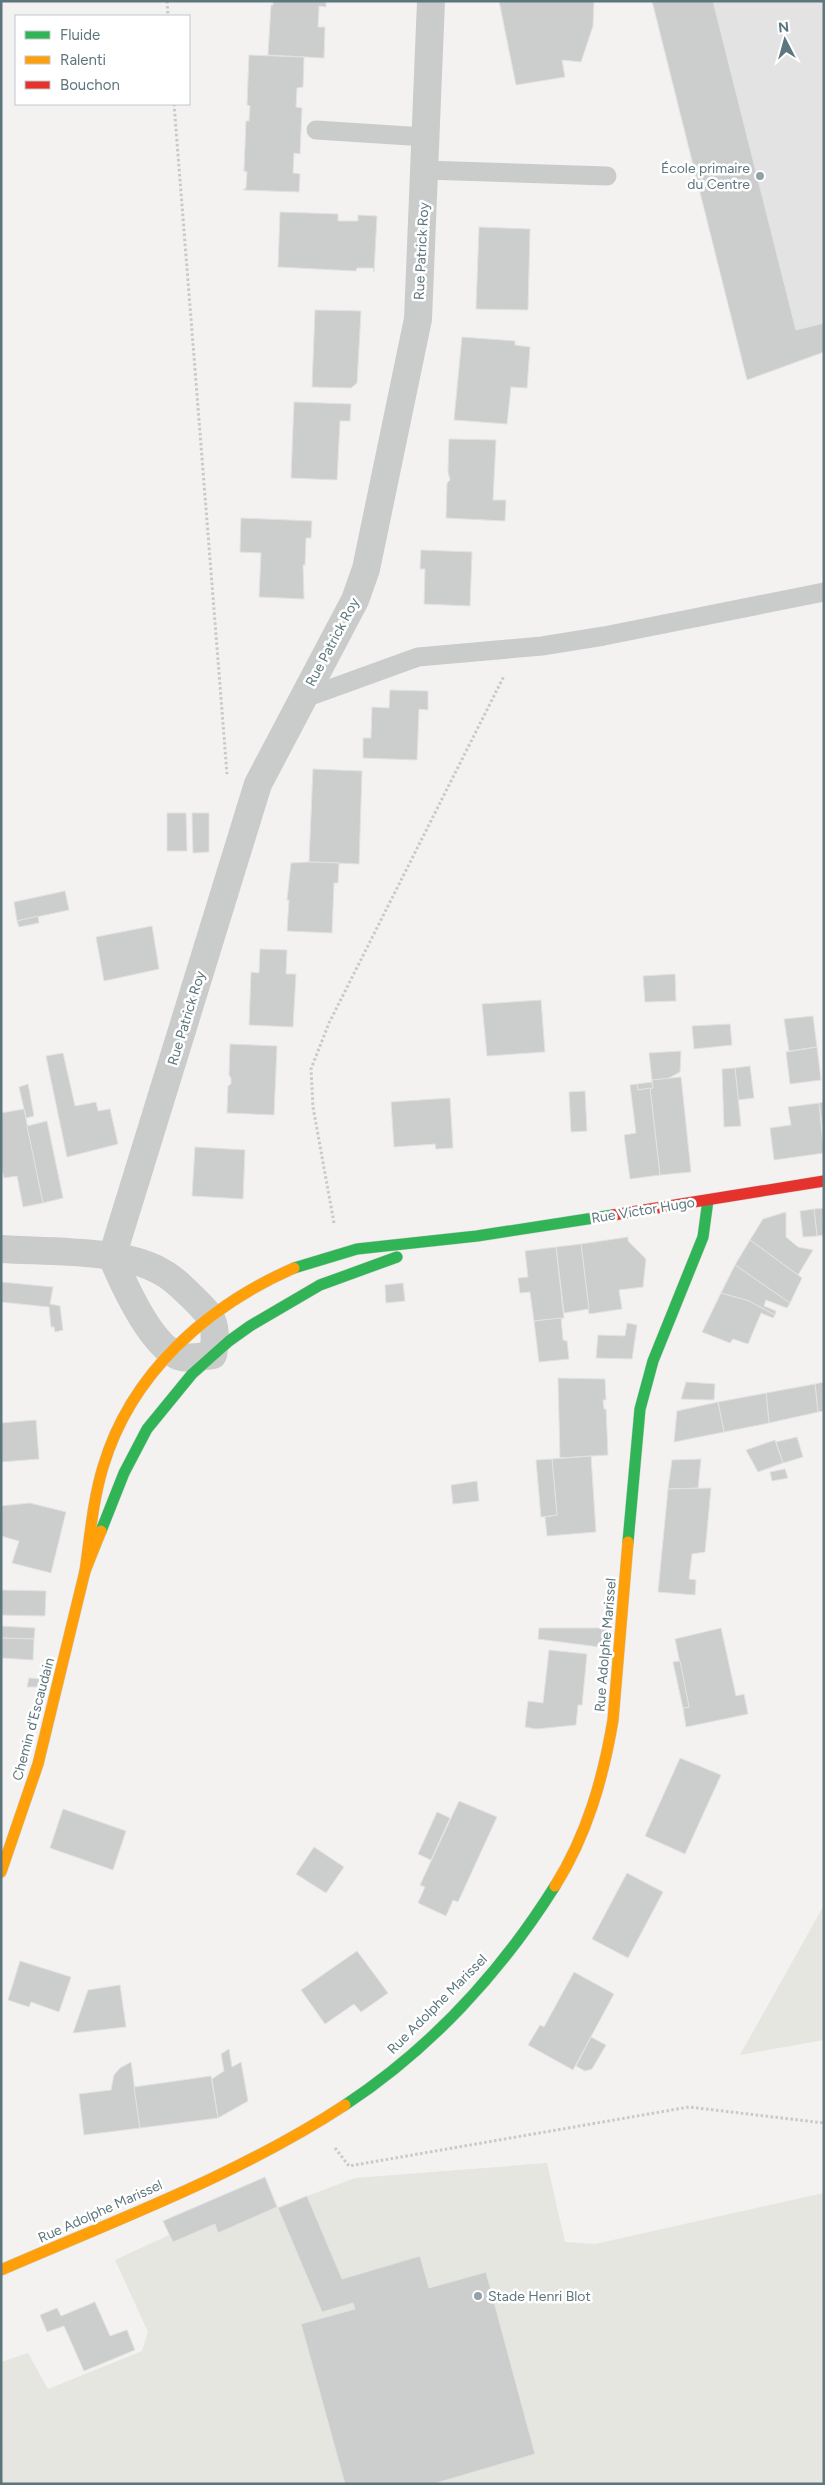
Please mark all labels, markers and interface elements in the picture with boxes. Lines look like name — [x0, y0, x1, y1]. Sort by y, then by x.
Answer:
legend — [15, 15, 190, 105]
north arrow — [760, 15, 810, 65]
text: N — [777, 19, 790, 37]
text: Fluide — [60, 26, 100, 44]
text: Ralenti — [60, 51, 106, 69]
text: Bouchon — [60, 76, 120, 94]
place label: École primaire du Centre — [661, 160, 750, 193]
marker: École primaire du Centre — [754, 170, 766, 182]
street label: Rue Patrick Roy — [410, 201, 433, 300]
street label: Rue Patrick Roy — [302, 594, 363, 689]
street label: Rue Patrick Roy — [164, 968, 209, 1067]
street label: Rue Victor Hugo — [590, 1194, 696, 1227]
street label: Rue Adolphe Marissel — [591, 1577, 620, 1713]
street label: Chemin d'Escaudain — [9, 1656, 58, 1783]
street label: Rue Adolphe Marissel — [384, 1951, 491, 2058]
street label: Rue Adolphe Marissel — [35, 2176, 165, 2247]
place label: Stade Henri Blot — [488, 2288, 591, 2305]
marker: Stade Henri Blot — [472, 2290, 484, 2302]

